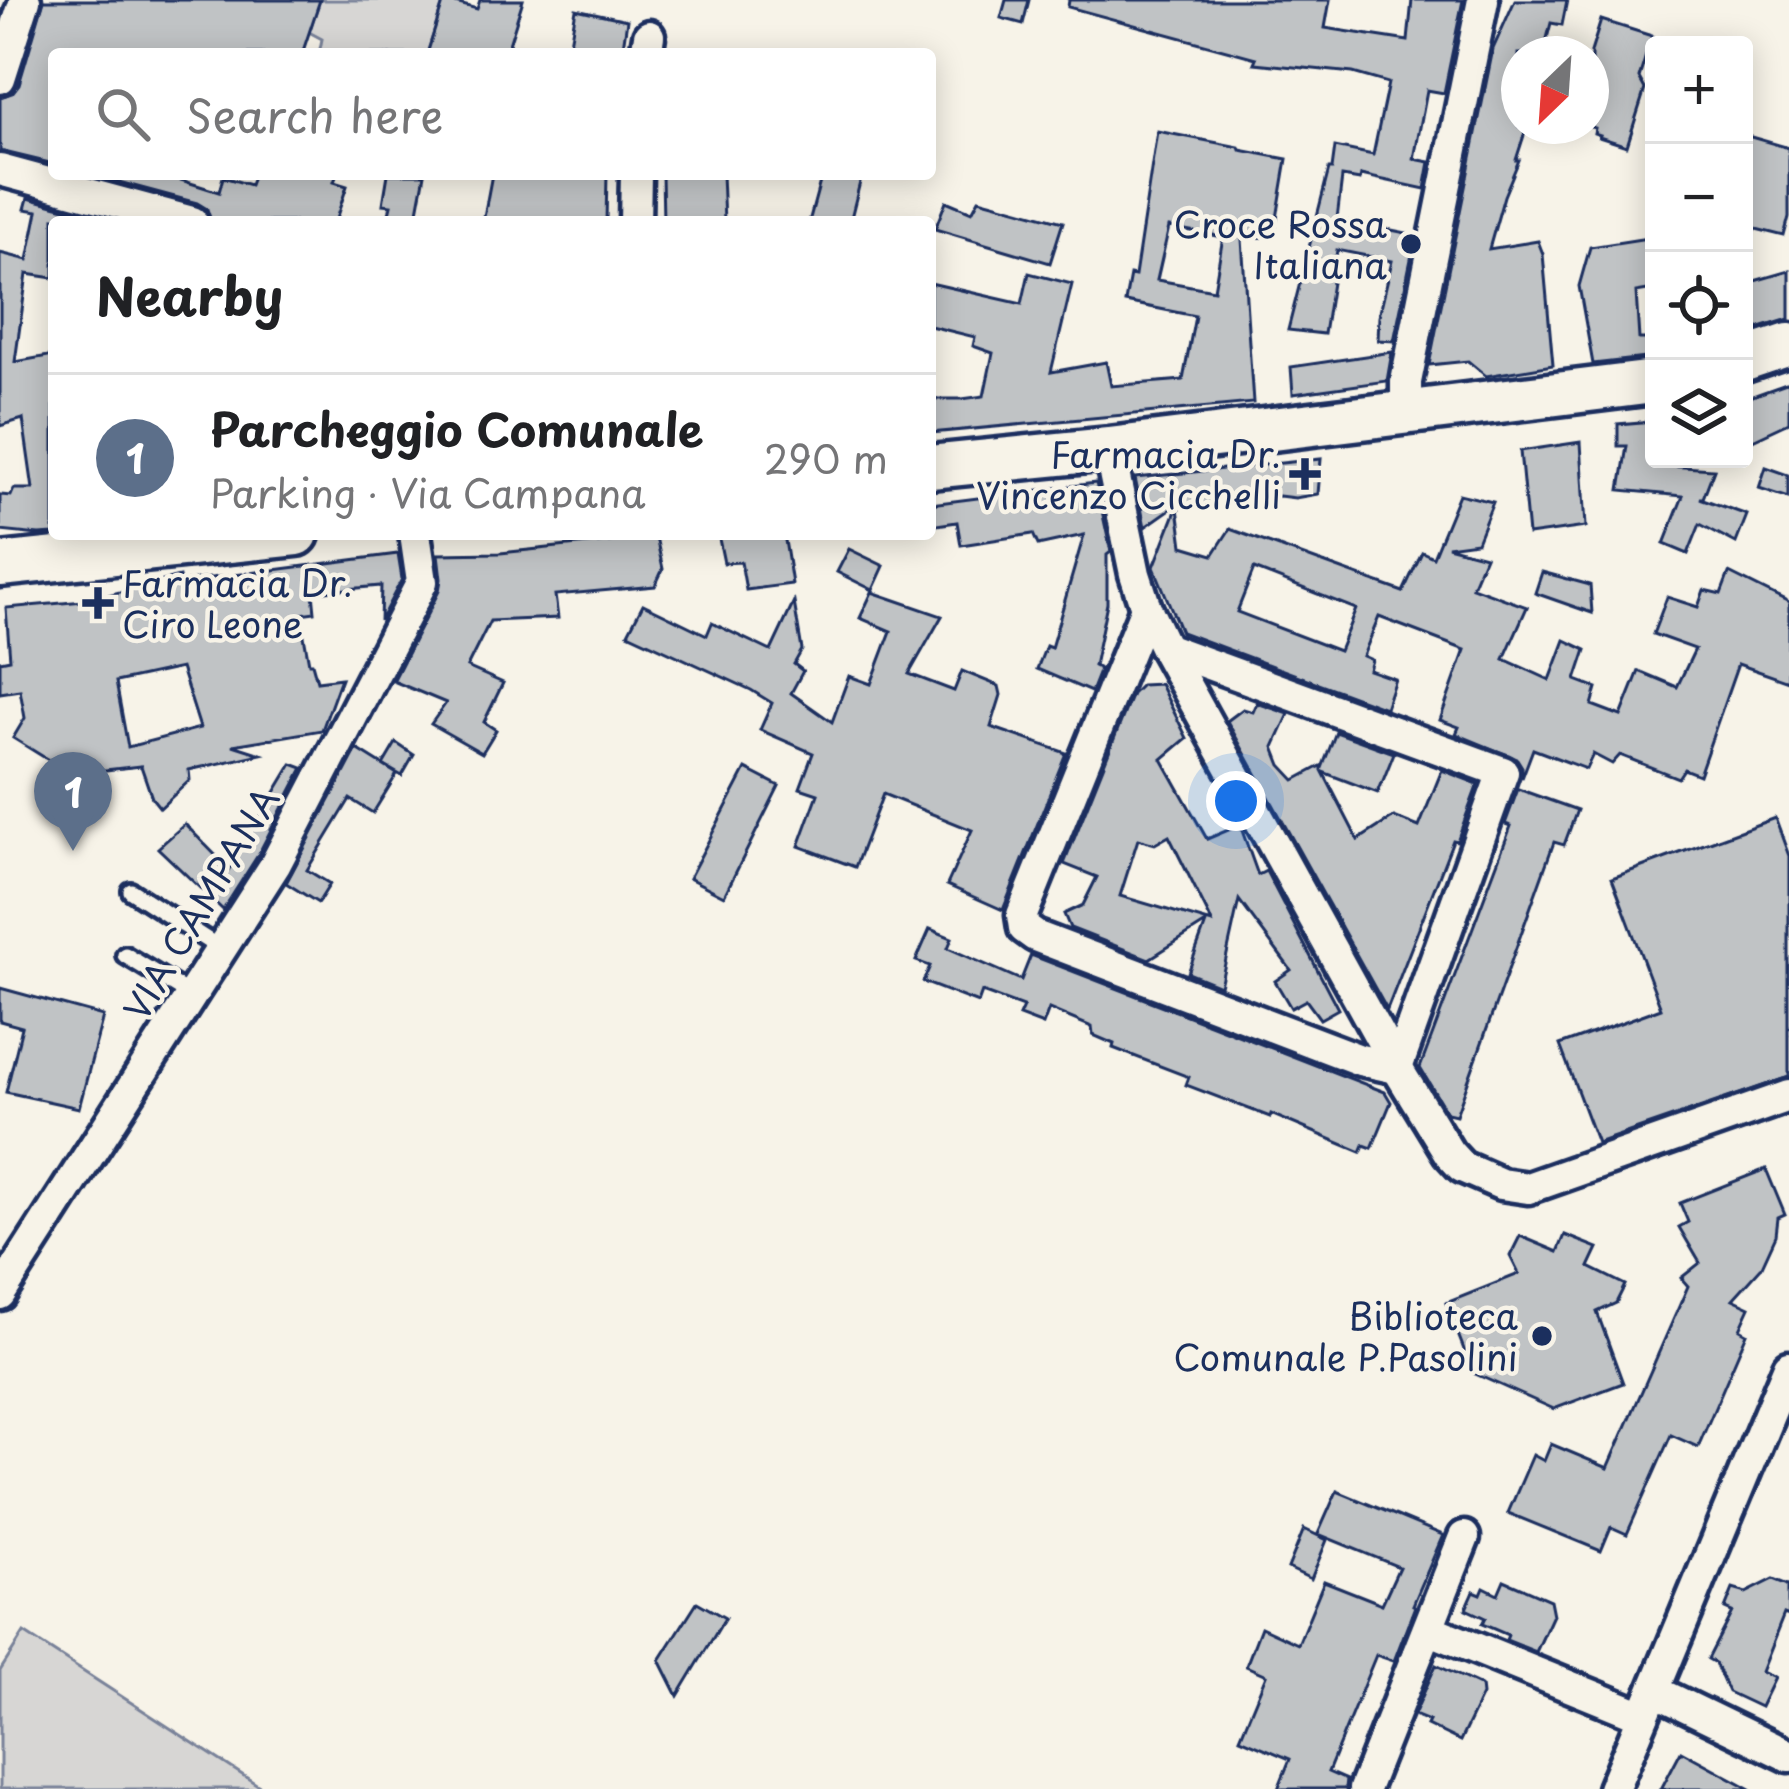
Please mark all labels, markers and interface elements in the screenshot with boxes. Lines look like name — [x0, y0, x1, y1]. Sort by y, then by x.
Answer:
north arrow — [1501, 36, 1609, 144]
map controls — [1645, 36, 1753, 468]
button: + — [1645, 36, 1753, 144]
search box — [48, 48, 936, 180]
text: Search here — [186, 80, 443, 148]
icon: search — [90, 81, 156, 147]
button: − — [1645, 144, 1753, 252]
place label: Croce Rossa Italiana — [1174, 196, 1388, 291]
marker: Croce Rossa Italiana — [1398, 231, 1424, 257]
button: locate — [1645, 252, 1753, 360]
text: Nearby — [96, 256, 283, 333]
button: layers — [1645, 360, 1753, 468]
text: Parcheggio Comunale — [210, 394, 703, 462]
place label: Farmacia Dr. Vincenzo Cicchelli — [976, 426, 1281, 521]
text: 1 — [126, 428, 144, 487]
text: 290 m — [764, 428, 888, 487]
marker: Farmacia Dr. Vincenzo Cicchelli — [1292, 461, 1318, 487]
text: Parking · Via Campana — [210, 462, 645, 521]
place label: Farmacia Dr. Ciro Leone — [122, 555, 353, 650]
marker: Farmacia Dr. Ciro Leone — [85, 590, 111, 616]
pin: 1 — [34, 752, 112, 851]
your location — [1206, 771, 1266, 831]
street label: VIA CAMPANA — [109, 776, 291, 1030]
place label: Biblioteca Comunale P.Pasolini — [1173, 1288, 1519, 1383]
marker: Biblioteca Comunale P.Pasolini — [1529, 1323, 1555, 1349]

